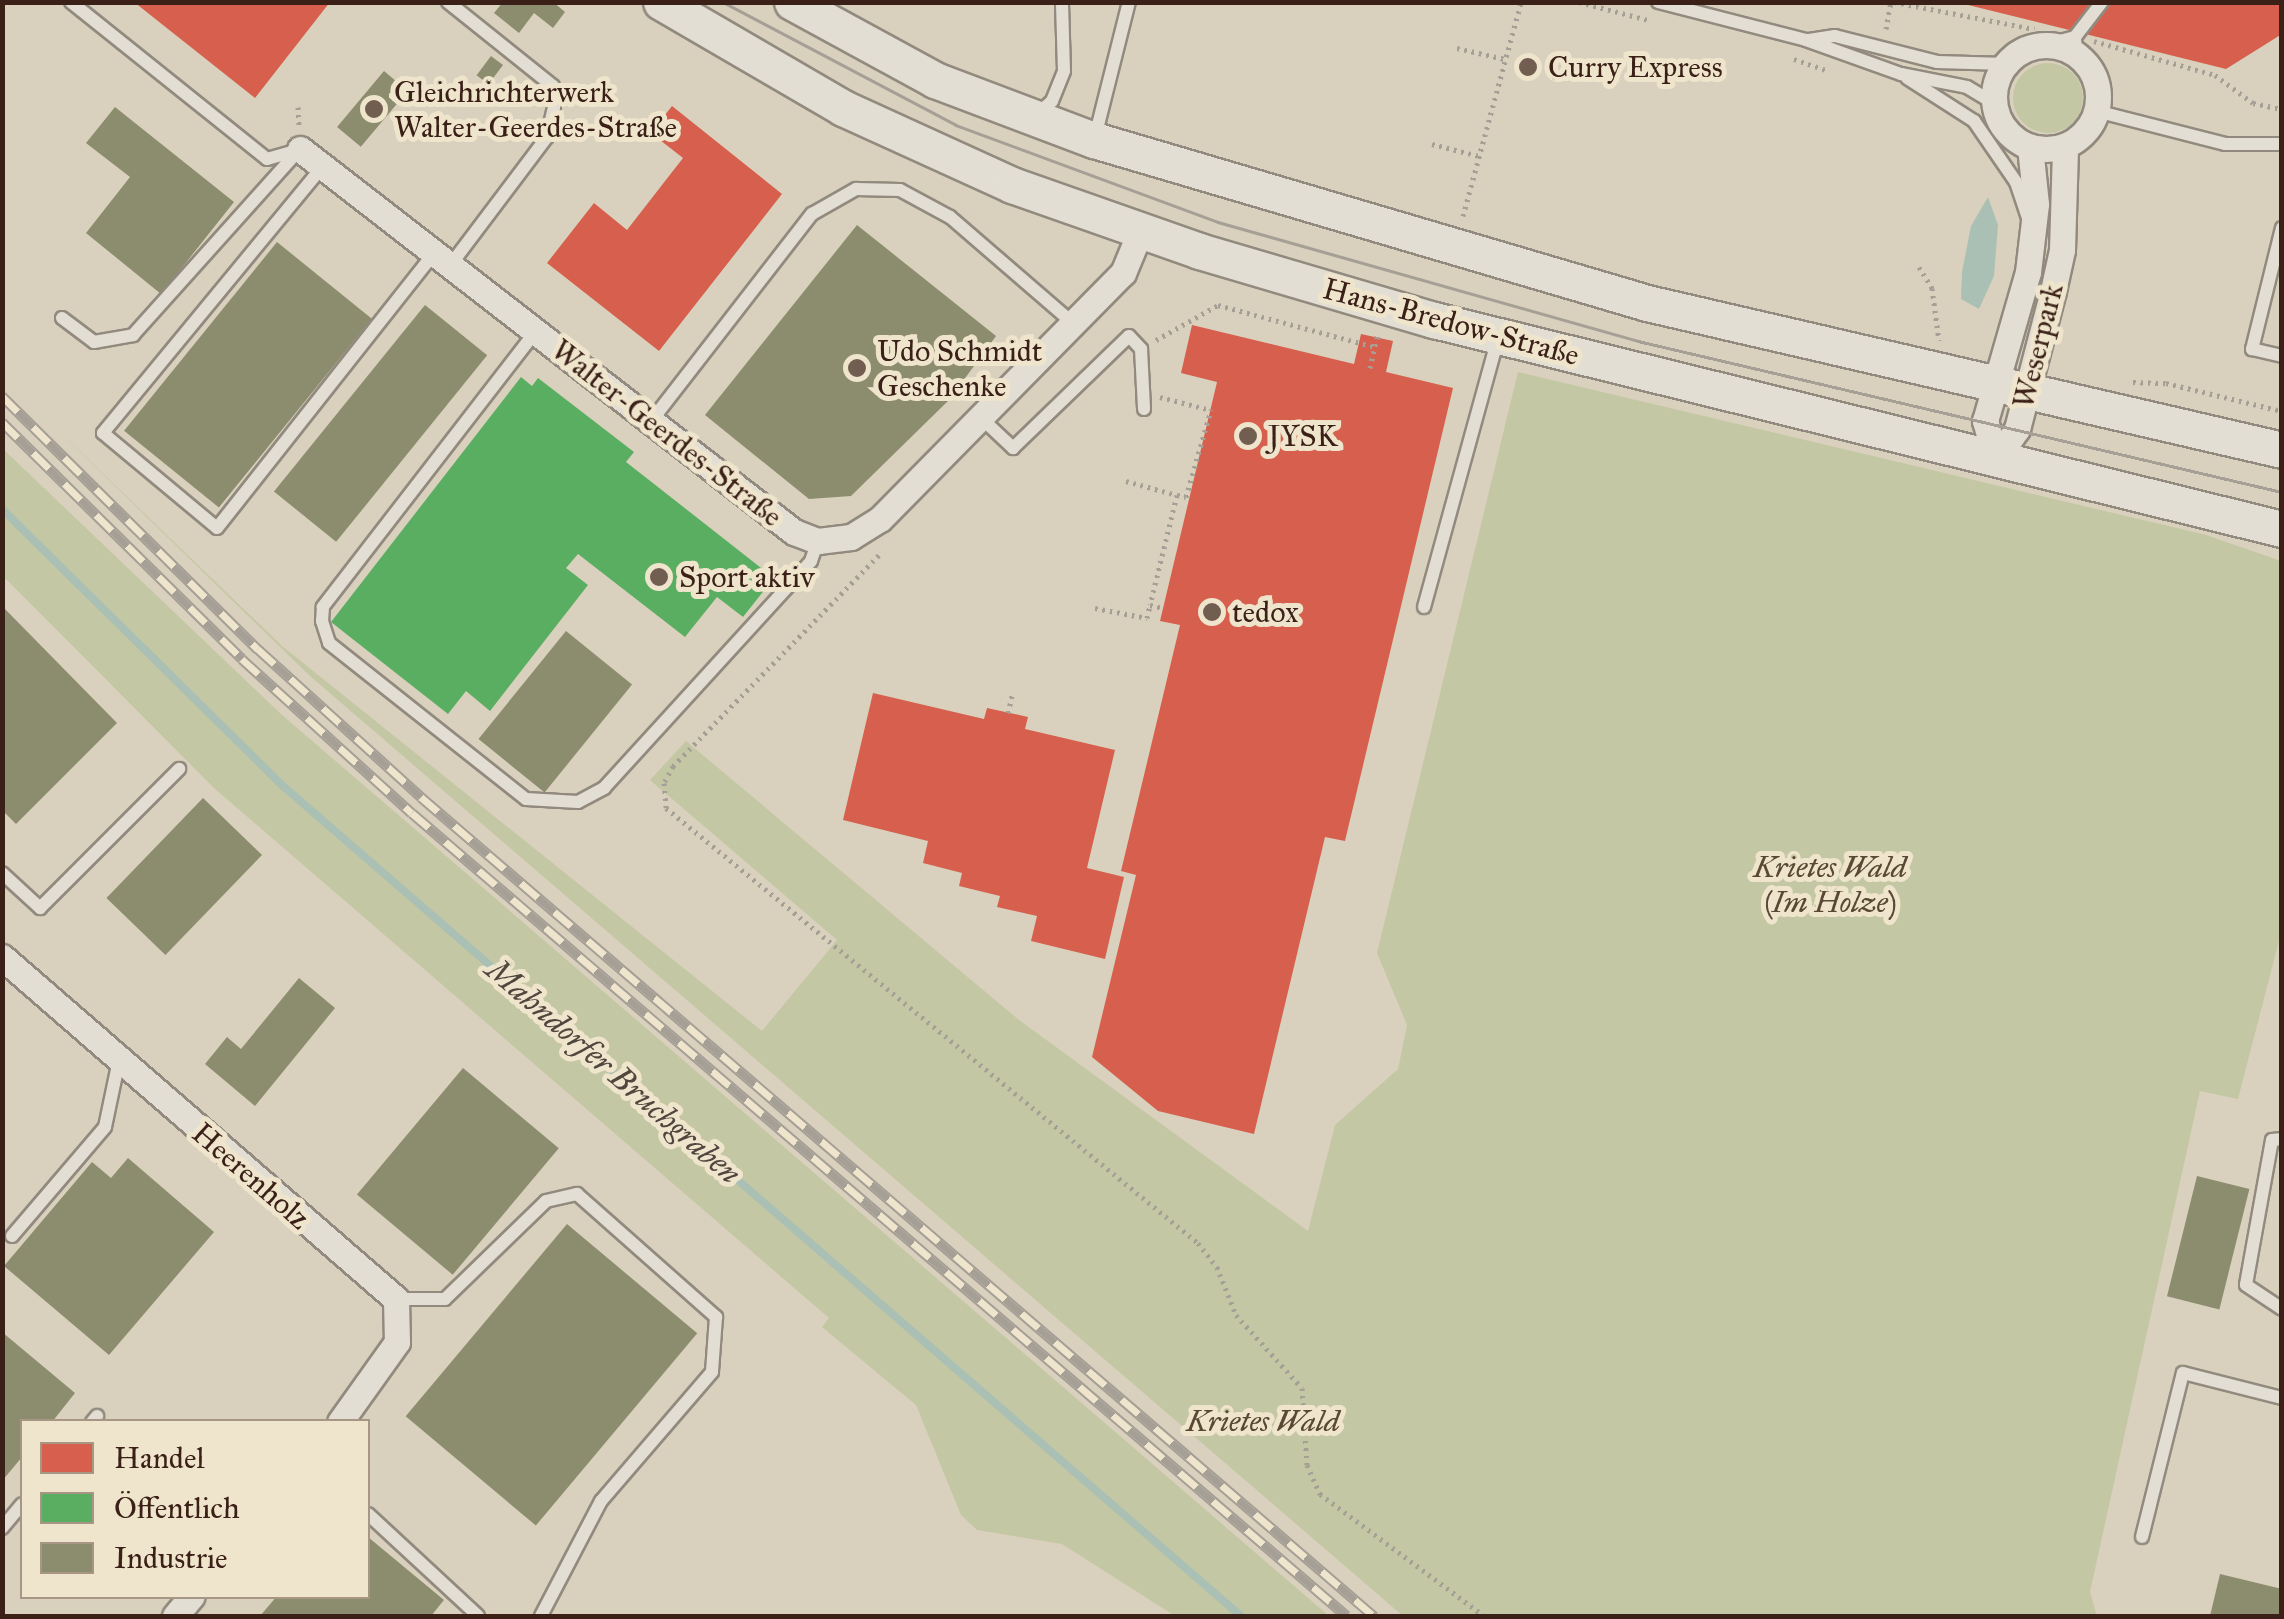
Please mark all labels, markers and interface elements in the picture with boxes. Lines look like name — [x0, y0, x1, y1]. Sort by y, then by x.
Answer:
place label: Curry Express — [1548, 49, 1723, 85]
marker: Curry Express — [1517, 56, 1539, 78]
place label: Gleichrichterwerk Walter-Geerdes-Straße — [394, 74, 677, 144]
marker: Gleichrichterwerk Walter-Geerdes-Straße — [363, 98, 385, 120]
street label: Hans-Bredow-Straße — [1319, 271, 1583, 373]
street label: Weserpark — [2005, 280, 2071, 412]
street label: Walter-Geerdes-Straße — [544, 332, 790, 534]
place label: Udo Schmidt Geschenke — [877, 333, 1042, 404]
marker: Udo Schmidt Geschenke — [846, 357, 868, 379]
place label: JYSK — [1268, 418, 1338, 454]
marker: JYSK — [1237, 425, 1259, 447]
place label: Sport aktiv — [679, 559, 814, 595]
marker: Sport aktiv — [648, 566, 670, 588]
place label: tedox — [1232, 594, 1299, 630]
marker: tedox — [1201, 601, 1223, 623]
park label: Krietes Wald (Im Holze) — [1753, 849, 1907, 920]
water label: Mahndorfer Bruchgraben — [478, 951, 748, 1193]
street label: Heerenholz — [185, 1115, 317, 1237]
park label: Krietes Wald — [1186, 1403, 1340, 1439]
legend — [20, 1419, 370, 1599]
text: Handel — [114, 1440, 205, 1476]
text: Öffentlich — [114, 1490, 240, 1526]
text: Industrie — [114, 1540, 228, 1576]

